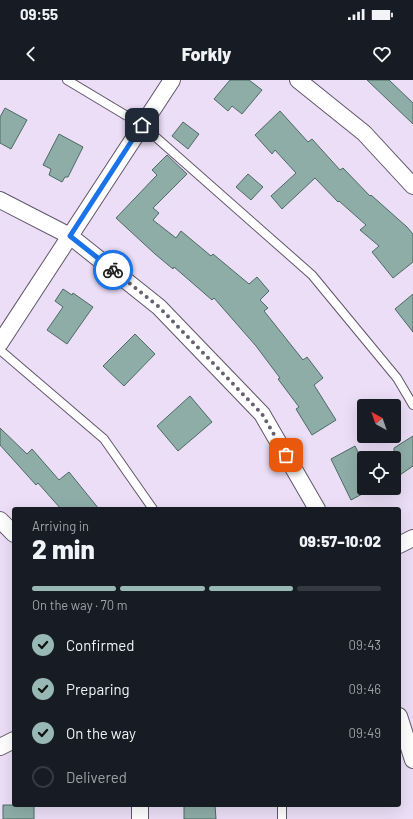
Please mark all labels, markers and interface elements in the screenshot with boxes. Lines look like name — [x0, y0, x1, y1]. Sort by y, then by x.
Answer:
text: 09:55 — [20, 5, 58, 23]
icon: back — [20, 43, 42, 65]
text: Forkly — [182, 43, 231, 65]
icon: heart — [371, 43, 393, 65]
pin — [125, 108, 159, 142]
icon: home — [131, 114, 153, 136]
courier — [93, 250, 133, 290]
icon: bike — [102, 259, 124, 281]
north arrow — [357, 399, 401, 443]
map controls — [357, 399, 401, 495]
pin — [269, 438, 303, 472]
icon: bag — [275, 444, 297, 466]
button: locate — [357, 451, 401, 495]
text: Arriving in — [32, 518, 89, 534]
text: 09:57–10:02 — [299, 532, 381, 550]
text: 2 min — [32, 533, 95, 564]
text: On the way · 70 m — [32, 597, 127, 613]
icon: check — [32, 634, 54, 656]
text: Confirmed — [66, 636, 134, 654]
text: 09:43 — [349, 637, 381, 653]
icon: check — [32, 678, 54, 700]
text: Preparing — [66, 680, 130, 698]
text: 09:46 — [349, 681, 381, 697]
icon: check — [32, 722, 54, 744]
text: On the way — [66, 724, 136, 742]
text: 09:49 — [349, 725, 381, 741]
text: Delivered — [66, 768, 127, 786]

